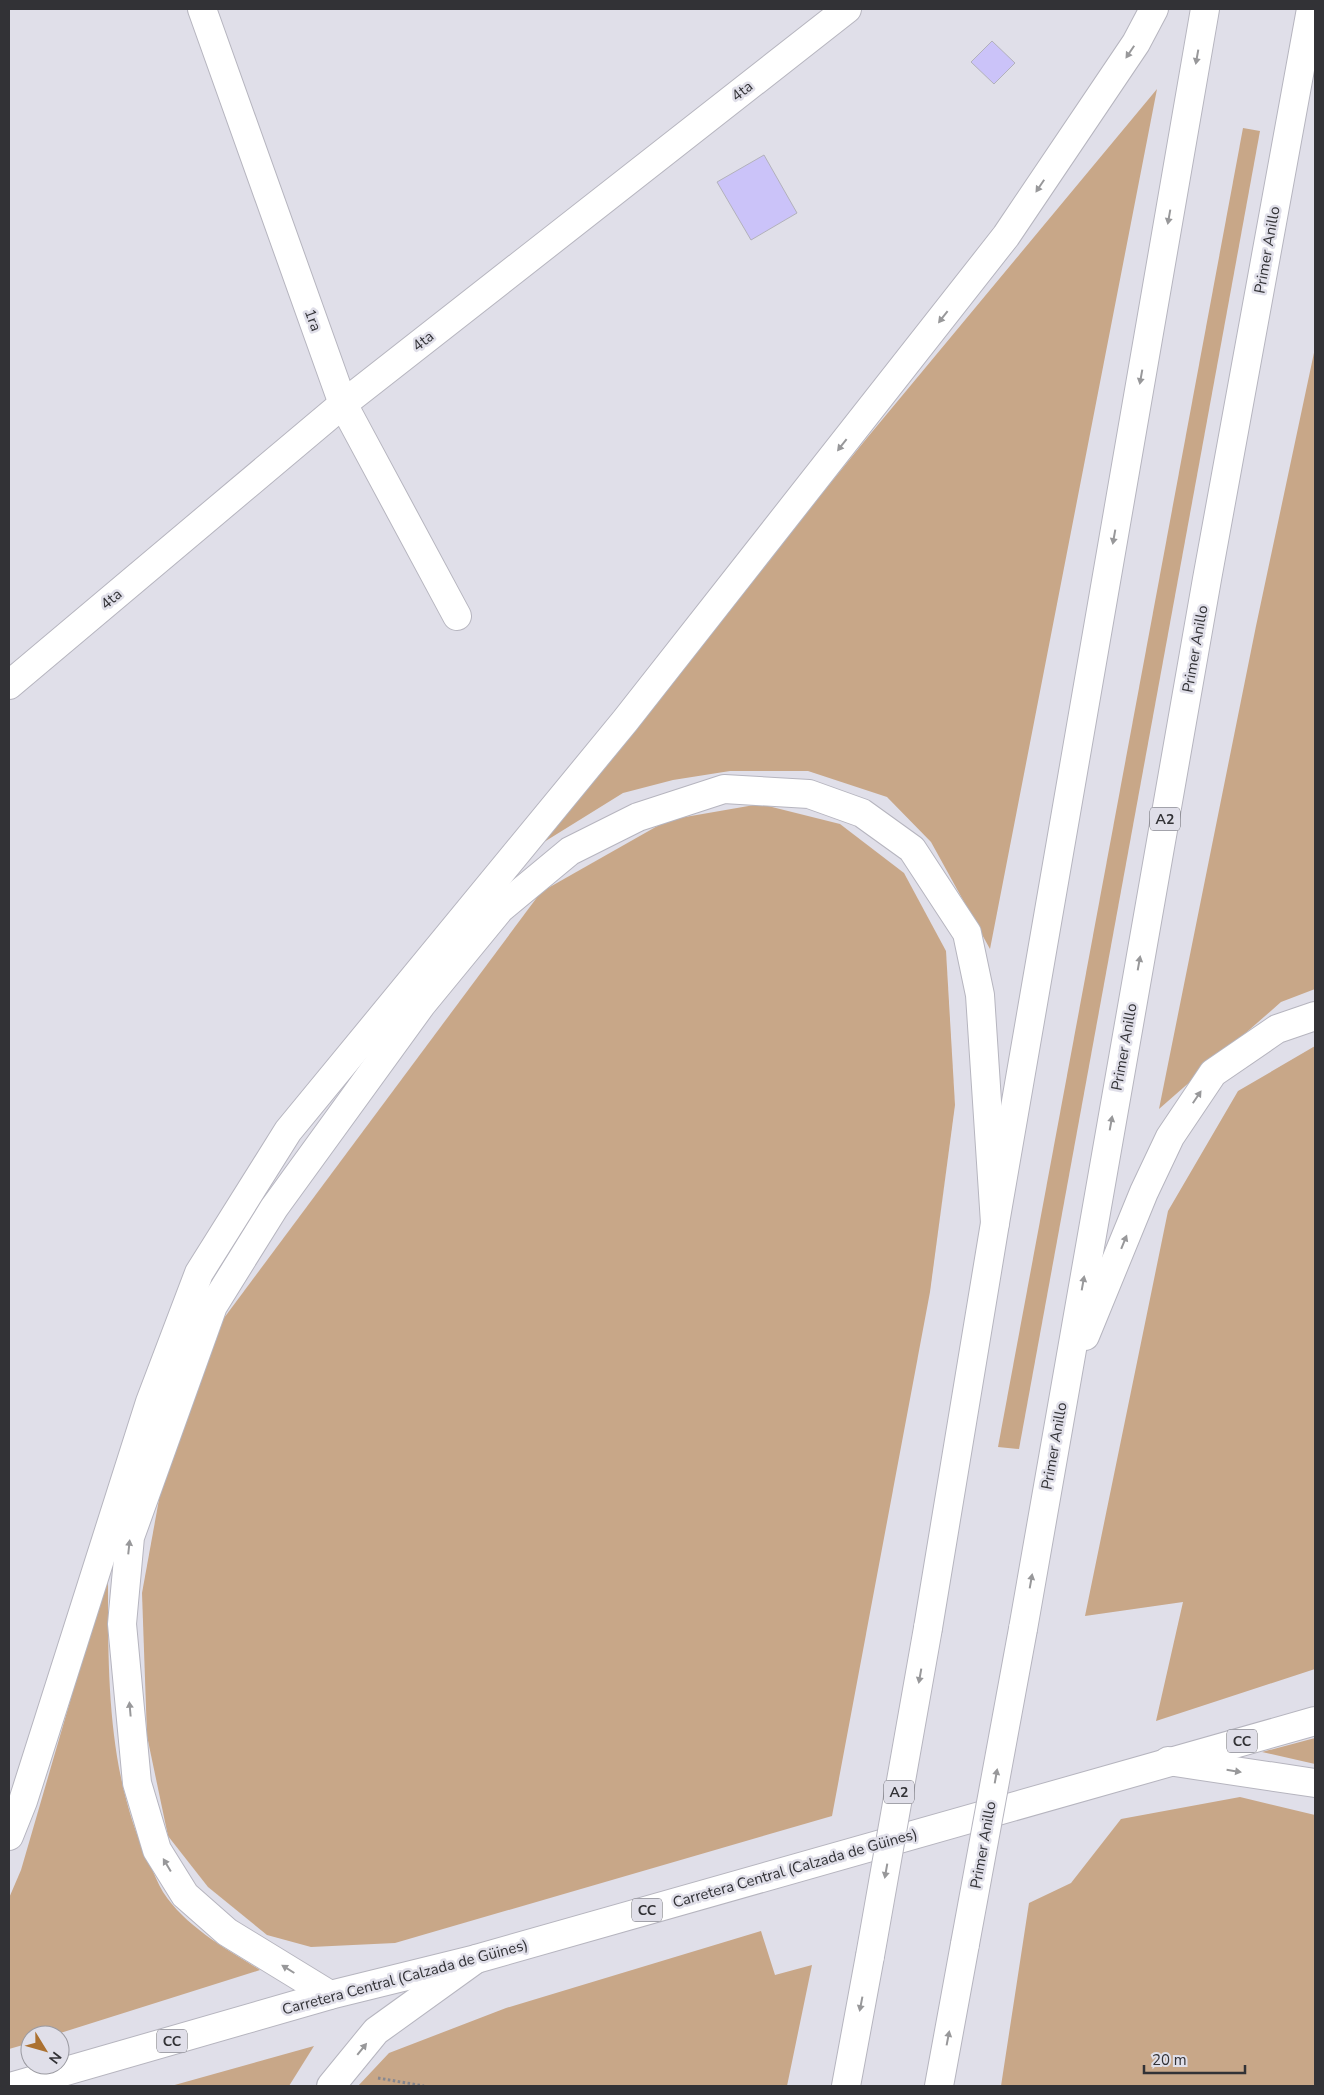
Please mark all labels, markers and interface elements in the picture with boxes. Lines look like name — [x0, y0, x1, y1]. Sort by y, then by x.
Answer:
one-way arrow — [1126, 45, 1135, 58]
one-way arrow — [1192, 49, 1200, 65]
street label: 4ta — [727, 76, 757, 106]
one-way arrow — [1035, 180, 1045, 193]
street label: Primer Anillo — [1249, 205, 1285, 295]
one-way arrow — [1165, 209, 1173, 225]
street label: 1ra — [300, 306, 326, 334]
one-way arrow — [937, 310, 948, 323]
street label: 4ta — [408, 326, 438, 356]
one-way arrow — [1137, 369, 1145, 385]
one-way arrow — [837, 438, 848, 451]
one-way arrow — [1109, 529, 1117, 545]
street label: 4ta — [96, 584, 126, 614]
street label: Primer Anillo — [1177, 604, 1213, 694]
road number: A2 — [1150, 808, 1180, 831]
one-way arrow — [1136, 955, 1144, 971]
street label: Primer Anillo — [1106, 1002, 1142, 1092]
one-way arrow — [1192, 1091, 1202, 1104]
one-way arrow — [1107, 1116, 1115, 1131]
one-way arrow — [1120, 1235, 1128, 1249]
one-way arrow — [1079, 1275, 1087, 1291]
street label: Primer Anillo — [1036, 1401, 1072, 1491]
one-way arrow — [125, 1539, 133, 1555]
one-way arrow — [1028, 1573, 1036, 1589]
one-way arrow — [915, 1669, 923, 1685]
one-way arrow — [126, 1701, 134, 1717]
road number: CC — [1227, 1730, 1257, 1752]
one-way arrow — [993, 1767, 1001, 1783]
one-way arrow — [1226, 1767, 1242, 1775]
road number: A2 — [884, 1780, 914, 1804]
street label: Primer Anillo — [965, 1800, 1001, 1890]
street label: Carretera Central (Calzada de Güines) — [670, 1823, 920, 1913]
one-way arrow — [162, 1859, 171, 1872]
one-way arrow — [881, 1863, 889, 1879]
road number: CC — [632, 1898, 662, 1922]
street label: Carretera Central (Calzada de Güines) — [280, 1935, 530, 2019]
one-way arrow — [282, 1965, 295, 1974]
one-way arrow — [857, 1997, 865, 2013]
north arrow — [20, 2025, 70, 2075]
road number: CC — [157, 2030, 187, 2052]
one-way arrow — [944, 2030, 952, 2046]
one-way arrow — [356, 2042, 367, 2055]
scale bar — [1144, 2042, 1245, 2074]
text: N — [44, 2048, 66, 2067]
text: 20 m — [1152, 2050, 1187, 2070]

